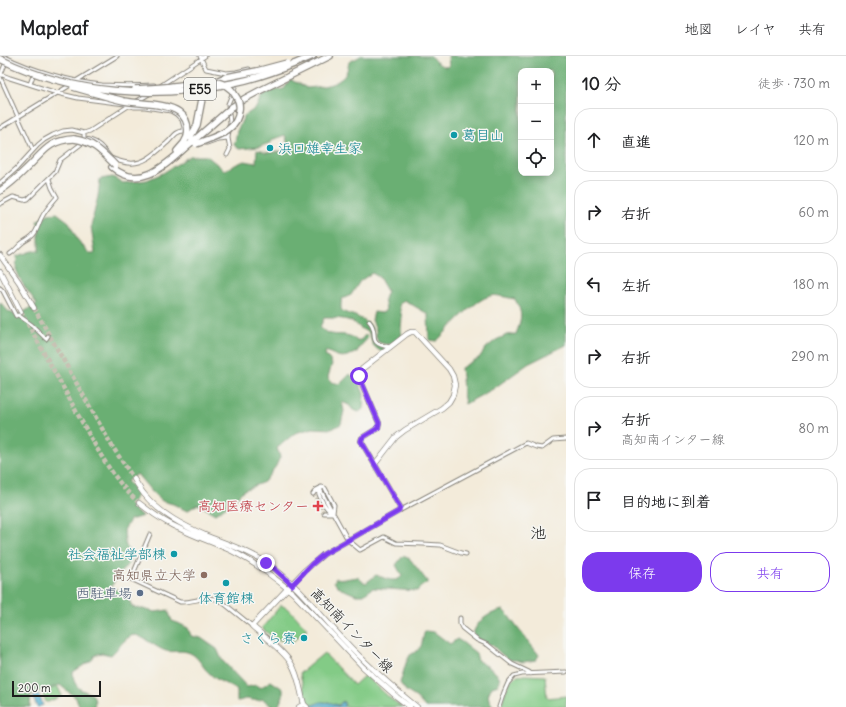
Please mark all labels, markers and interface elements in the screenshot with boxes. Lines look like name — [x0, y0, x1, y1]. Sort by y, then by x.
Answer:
text: Mapleaf — [20, 16, 89, 40]
text: 地図 — [685, 20, 713, 38]
text: レイヤ — [735, 20, 776, 38]
text: 共有 — [798, 20, 826, 38]
map controls — [518, 68, 554, 176]
button: + — [518, 68, 554, 104]
text: 10 分 — [582, 73, 621, 95]
text: 徒歩 · 730 m — [758, 75, 830, 92]
road number: E55 — [184, 78, 216, 100]
button: − — [518, 104, 554, 140]
place label: 葛目山 — [462, 126, 504, 144]
icon: ahead — [583, 129, 605, 151]
marker: 葛目山 — [449, 130, 459, 140]
text: 直進 — [621, 132, 651, 151]
text: 120 m — [794, 132, 829, 149]
place label: 浜口雄幸生家 — [278, 139, 362, 157]
button: locate — [518, 140, 554, 176]
marker: 浜口雄幸生家 — [265, 143, 275, 153]
icon: right — [583, 201, 605, 223]
text: 右折 — [621, 204, 651, 223]
text: 60 m — [798, 204, 829, 221]
icon: left — [583, 273, 605, 295]
text: 左折 — [621, 276, 651, 295]
text: 180 m — [793, 276, 829, 293]
icon: right — [583, 345, 605, 367]
text: 右折 — [621, 348, 651, 367]
text: 290 m — [791, 348, 829, 365]
route start — [350, 367, 368, 385]
text: 右折 — [621, 410, 651, 429]
icon: right — [583, 417, 605, 439]
text: 80 m — [798, 420, 829, 437]
text: 高知南インター線 — [621, 431, 724, 448]
icon: arrive — [583, 489, 605, 511]
text: 目的地に到着 — [621, 492, 711, 511]
place label: 高知医療センター — [198, 497, 309, 515]
marker: 高知医療センター — [312, 500, 324, 512]
district label: 池 — [530, 522, 546, 542]
place label: 社会福祉学部棟 — [68, 545, 167, 563]
marker: 社会福祉学部棟 — [169, 549, 179, 559]
button: 保存 — [582, 552, 702, 592]
button: 共有 — [710, 552, 830, 592]
route end — [257, 554, 275, 572]
place label: 高知県立大学 — [112, 566, 196, 584]
marker: 高知県立大学 — [199, 570, 209, 580]
marker: 体育館棟 — [221, 578, 231, 588]
place label: 西駐車場 — [76, 584, 132, 602]
street label: 高知南インター線 — [307, 584, 397, 676]
marker: 西駐車場 — [135, 588, 145, 598]
place label: 体育館棟 — [198, 589, 255, 607]
place label: さくら寮 — [240, 629, 296, 647]
marker: さくら寮 — [299, 633, 309, 643]
scale bar — [12, 679, 101, 698]
text: 200 m — [18, 681, 51, 695]

